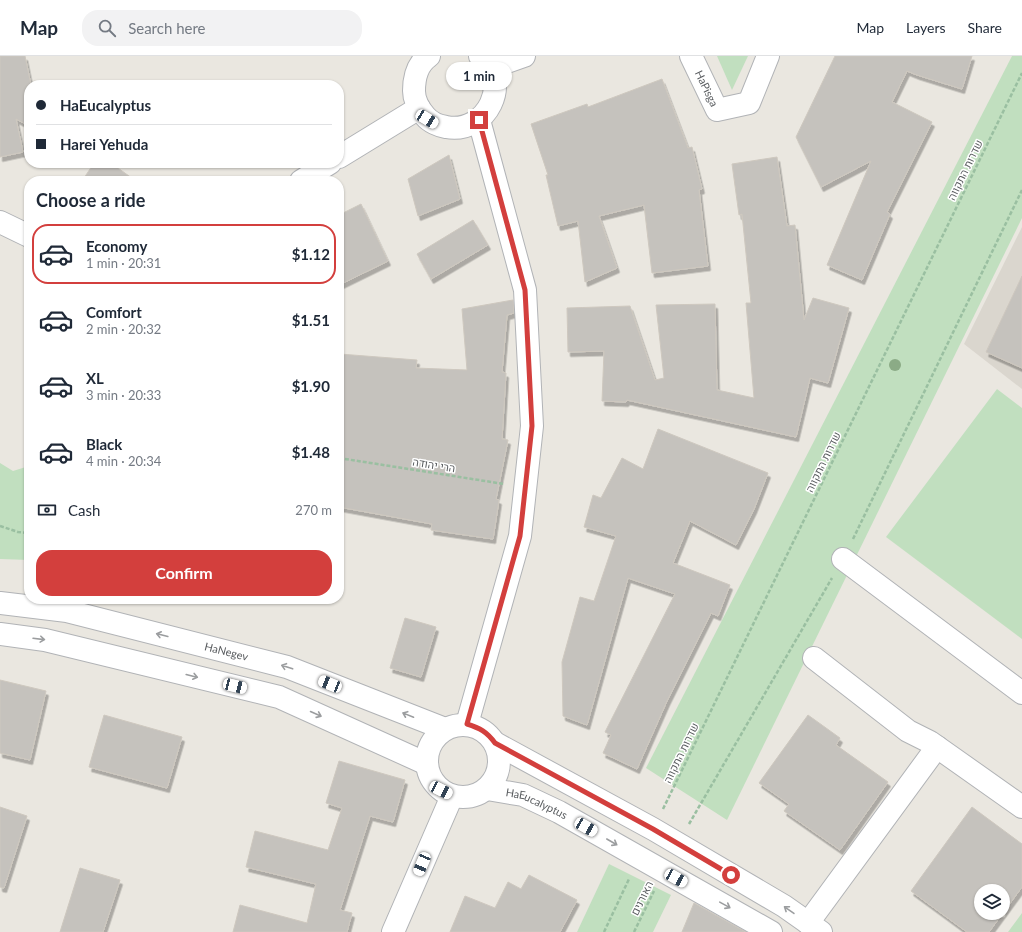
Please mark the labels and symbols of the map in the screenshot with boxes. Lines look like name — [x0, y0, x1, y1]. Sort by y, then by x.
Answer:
callout: 1 min — [446, 62, 512, 90]
street label: HaPisga — [693, 68, 721, 108]
car — [414, 108, 440, 130]
route end — [470, 111, 488, 129]
street label: שדרות התקווה — [944, 137, 985, 202]
street label: שדרות התקווה — [802, 429, 843, 494]
street label: הרי יהודה — [412, 455, 456, 474]
one-way arrow — [155, 631, 168, 638]
one-way arrow — [32, 635, 45, 643]
street label: HaNegev — [203, 639, 250, 663]
one-way arrow — [282, 663, 294, 671]
one-way arrow — [185, 673, 198, 680]
car — [317, 674, 343, 694]
car — [222, 677, 248, 695]
one-way arrow — [310, 711, 322, 718]
one-way arrow — [403, 711, 415, 718]
street label: שדרות התקווה — [660, 720, 701, 785]
car — [428, 779, 454, 801]
street label: HaEucalyptus — [505, 785, 570, 822]
car — [573, 816, 599, 838]
one-way arrow — [606, 838, 618, 846]
car — [412, 851, 432, 877]
route start — [722, 866, 740, 884]
car — [663, 867, 689, 889]
street label: האורנים — [628, 879, 655, 917]
one-way arrow — [719, 902, 731, 910]
one-way arrow — [784, 906, 795, 914]

